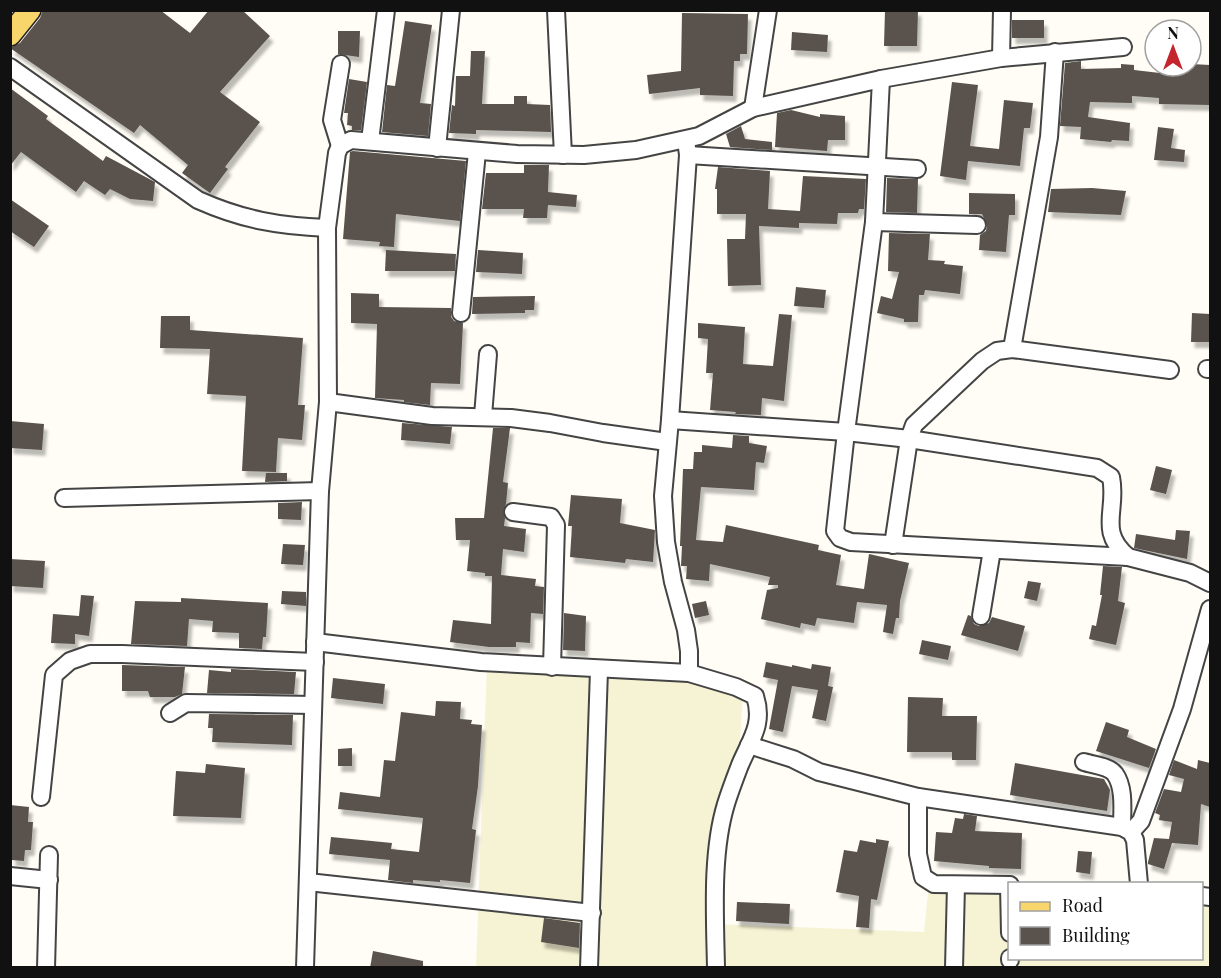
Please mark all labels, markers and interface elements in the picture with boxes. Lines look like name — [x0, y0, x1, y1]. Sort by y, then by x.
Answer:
north arrow — [1143, 18, 1203, 78]
text: N — [1167, 22, 1179, 43]
legend — [1008, 882, 1203, 960]
text: Road — [1062, 893, 1103, 917]
text: Building — [1062, 923, 1130, 947]

